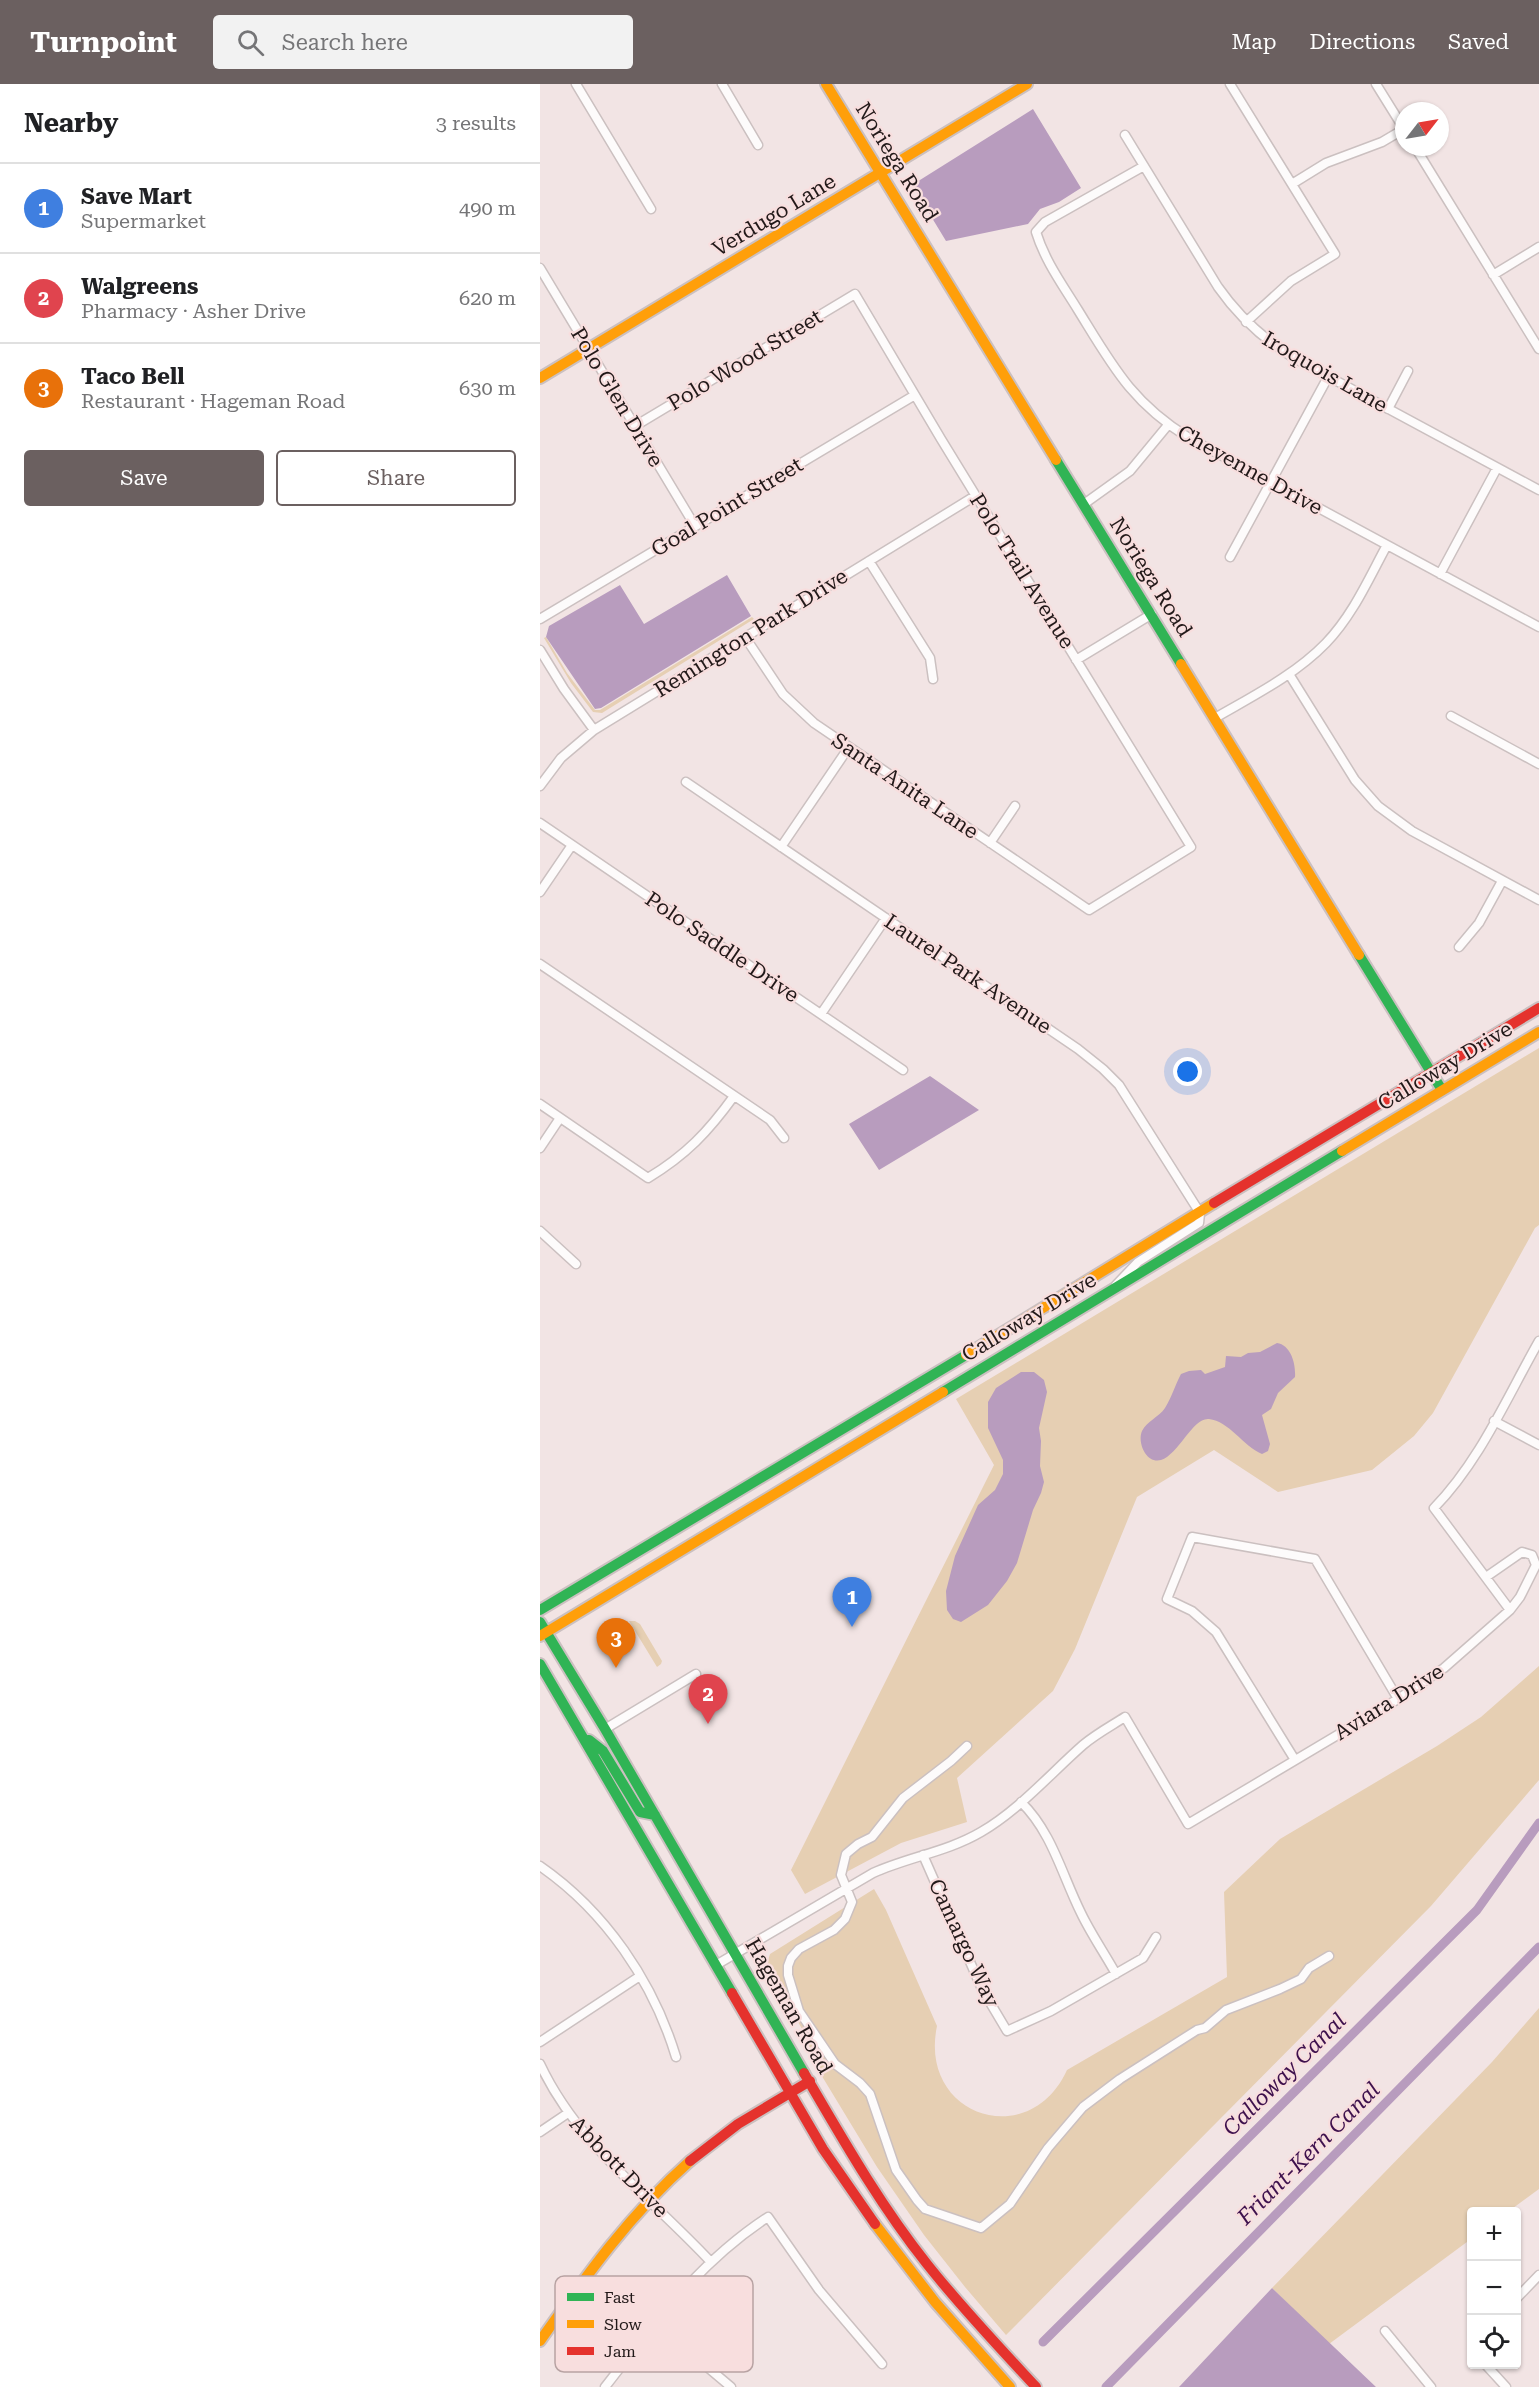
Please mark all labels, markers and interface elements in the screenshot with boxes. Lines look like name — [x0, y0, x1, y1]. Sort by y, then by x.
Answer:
search box — [213, 15, 633, 69]
text: Turnpoint — [30, 26, 177, 59]
icon: search — [234, 26, 267, 59]
text: Search here — [282, 30, 408, 55]
text: Map — [1232, 30, 1276, 54]
text: Directions — [1309, 30, 1415, 54]
text: Saved — [1448, 30, 1509, 54]
street label: Noriega Road — [851, 98, 944, 227]
north arrow — [1395, 102, 1449, 156]
text: Nearby — [24, 108, 118, 138]
text: 3 results — [436, 111, 516, 135]
street label: Verdugo Lane — [708, 169, 840, 261]
text: Save Mart — [81, 184, 192, 209]
text: 1 — [38, 196, 49, 220]
text: 490 m — [459, 196, 516, 220]
text: Supermarket — [81, 209, 206, 233]
text: Walgreens — [81, 274, 198, 299]
text: 2 — [38, 286, 49, 310]
text: 620 m — [459, 286, 516, 310]
text: Pharmacy · Asher Drive — [81, 299, 306, 323]
street label: Polo Wood Street — [663, 304, 827, 416]
street label: Polo Glen Drive — [566, 323, 668, 471]
street label: Iroquois Lane — [1258, 327, 1392, 417]
text: Taco Bell — [81, 364, 184, 389]
text: 3 — [38, 376, 49, 400]
text: 630 m — [459, 376, 516, 400]
text: Restaurant · Hageman Road — [81, 389, 345, 413]
street label: Cheyenne Drive — [1173, 420, 1327, 520]
button: Save — [24, 450, 264, 506]
button: Share — [276, 450, 516, 506]
street label: Goal Point Street — [647, 452, 807, 562]
street label: Polo Trail Avenue — [965, 489, 1079, 653]
street label: Noriega Road — [1105, 513, 1198, 642]
street label: Remington Park Drive — [650, 564, 852, 702]
street label: Santa Anita Lane — [827, 728, 983, 844]
street label: Polo Saddle Drive — [641, 887, 803, 1007]
street label: Laurel Park Avenue — [880, 909, 1056, 1039]
street label: Calloway Drive — [1374, 1016, 1516, 1116]
your location — [1173, 1057, 1202, 1086]
street label: Calloway Drive — [958, 1267, 1100, 1367]
pin: 1 — [832, 1578, 872, 1627]
pin: 3 — [596, 1618, 636, 1668]
street label: Aviara Drive — [1330, 1659, 1448, 1745]
pin: 2 — [688, 1674, 728, 1724]
street label: Camargo Way — [924, 1875, 1004, 2011]
street label: Hageman Road — [740, 1934, 838, 2079]
water label: Calloway Canal — [1218, 2008, 1351, 2141]
water label: Friant-Kern Canal — [1231, 2077, 1385, 2230]
street label: Abbott Drive — [565, 2112, 673, 2222]
map controls — [1467, 2207, 1521, 2369]
button: + — [1467, 2207, 1521, 2261]
button: − — [1467, 2261, 1521, 2315]
legend — [555, 2276, 753, 2372]
text: Fast — [604, 2288, 635, 2307]
text: Slow — [604, 2315, 642, 2334]
button: locate — [1467, 2315, 1521, 2369]
text: Jam — [604, 2342, 636, 2361]

